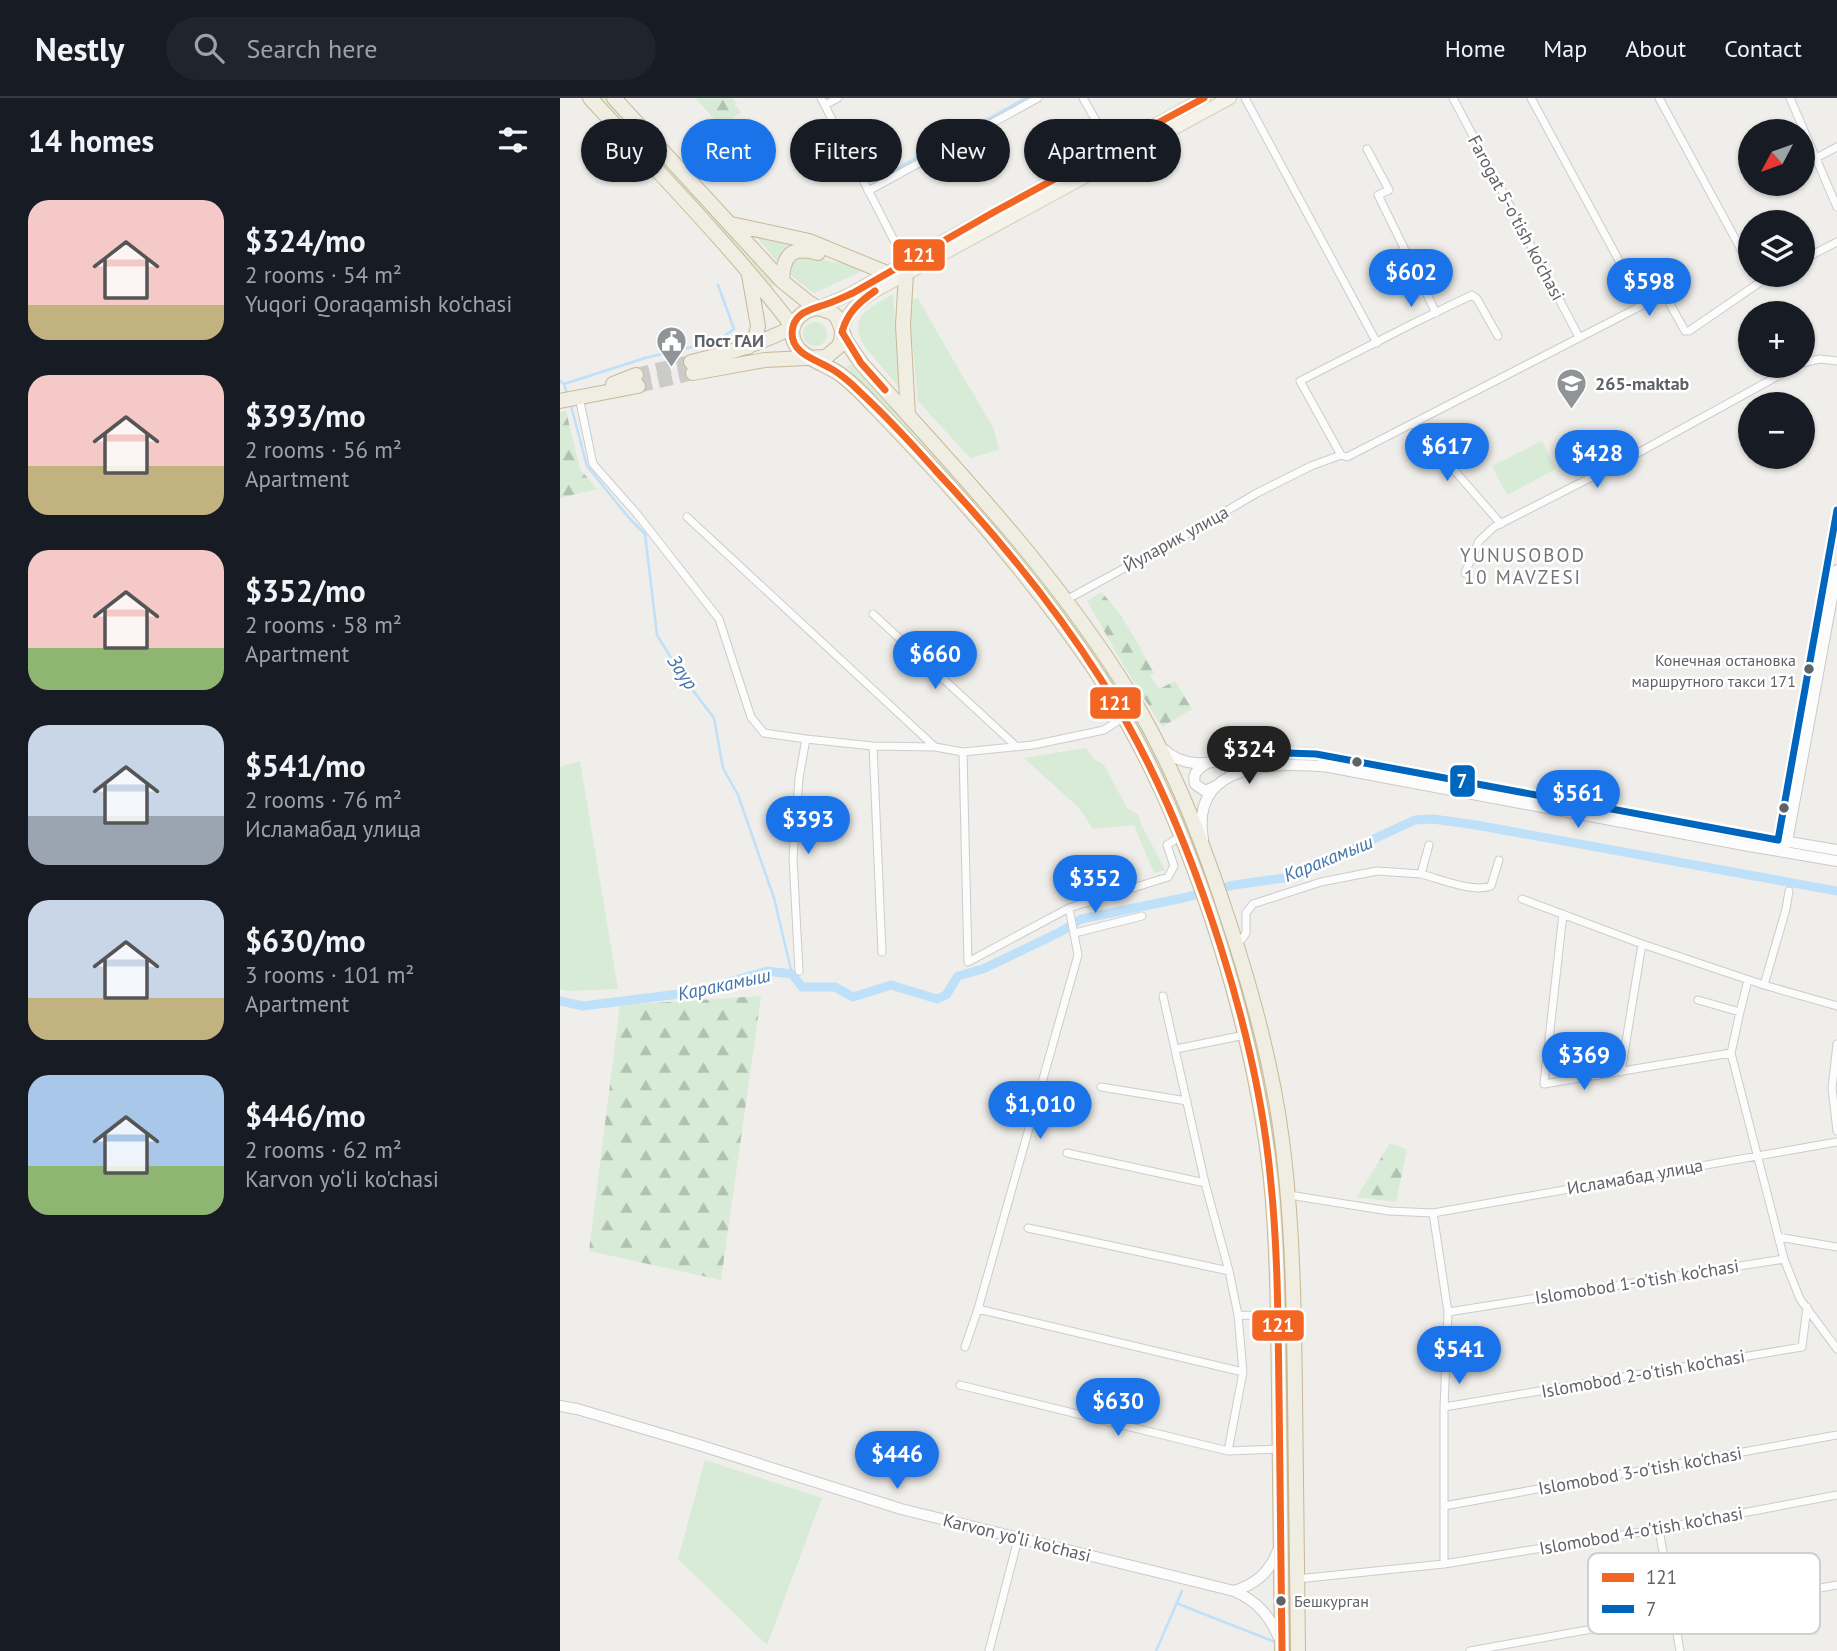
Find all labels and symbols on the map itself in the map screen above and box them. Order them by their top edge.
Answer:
north arrow [1738,119,1815,196]
street label: Farogat 5-o'tish ko'chasi [1463,131,1570,304]
line badge: 121 [892,238,946,272]
text: 121 [903,243,935,267]
pin: $602 [1370,250,1452,309]
pin: $598 [1608,258,1690,318]
public building icon: Пост ГАИ [654,324,688,368]
place label: Пост ГАИ [694,329,764,352]
school or university icon: 265-maktab [1555,367,1589,411]
place label: 265-maktab [1595,372,1690,395]
pin: $617 [1406,424,1488,483]
pin: $428 [1556,430,1638,490]
street label: Йуларик улица [1119,500,1233,577]
district label: YUNUSOBOD 10 MAVZESI [1460,543,1586,589]
pin: $660 [894,632,976,691]
water label: Заур [663,650,703,694]
place label: Конечная остановка маршрутного такси 171 [1632,650,1796,691]
marker: Конечная остановка маршрутного такси 171 [1802,662,1816,676]
line badge: 121 [1089,686,1142,720]
text: 121 [1099,691,1131,715]
pin: $324 [1208,726,1290,786]
unlabelled marker [1350,755,1364,769]
line badge: 7 [1449,764,1476,798]
text: 7 [1457,769,1467,793]
pin: $561 [1537,770,1619,830]
pin: $393 [767,796,849,856]
unlabelled marker [1777,801,1791,815]
water label: Каракамыш [1280,829,1376,887]
pin: $352 [1054,856,1136,915]
water label: Каракамыш [675,962,773,1006]
pin: $369 [1543,1032,1625,1092]
pin: $1,010 [983,1082,1097,1141]
street label: Исламабад улица [1565,1153,1705,1200]
street label: Islomobod 1-o'tish ko'chasi [1533,1254,1741,1309]
line badge: 121 [1251,1309,1305,1342]
text: 121 [1262,1313,1294,1337]
pin: $541 [1418,1326,1500,1386]
street label: Islomobod 2-o'tish ko'chasi [1539,1344,1747,1403]
pin: $630 [1077,1378,1159,1438]
pin: $446 [856,1432,938,1491]
street label: Islomobod 3-o'tish ko'chasi [1536,1441,1744,1500]
street label: Islomobod 4-o'tish ko'chasi [1537,1501,1745,1560]
street label: Karvon yo‘li ko'chasi [941,1508,1094,1567]
legend [1588,1553,1820,1634]
text: 121 [1646,1565,1677,1589]
place label: Бешкурган [1294,1591,1369,1611]
marker: Бешкурган [1274,1594,1288,1608]
text: 7 [1646,1597,1656,1621]

